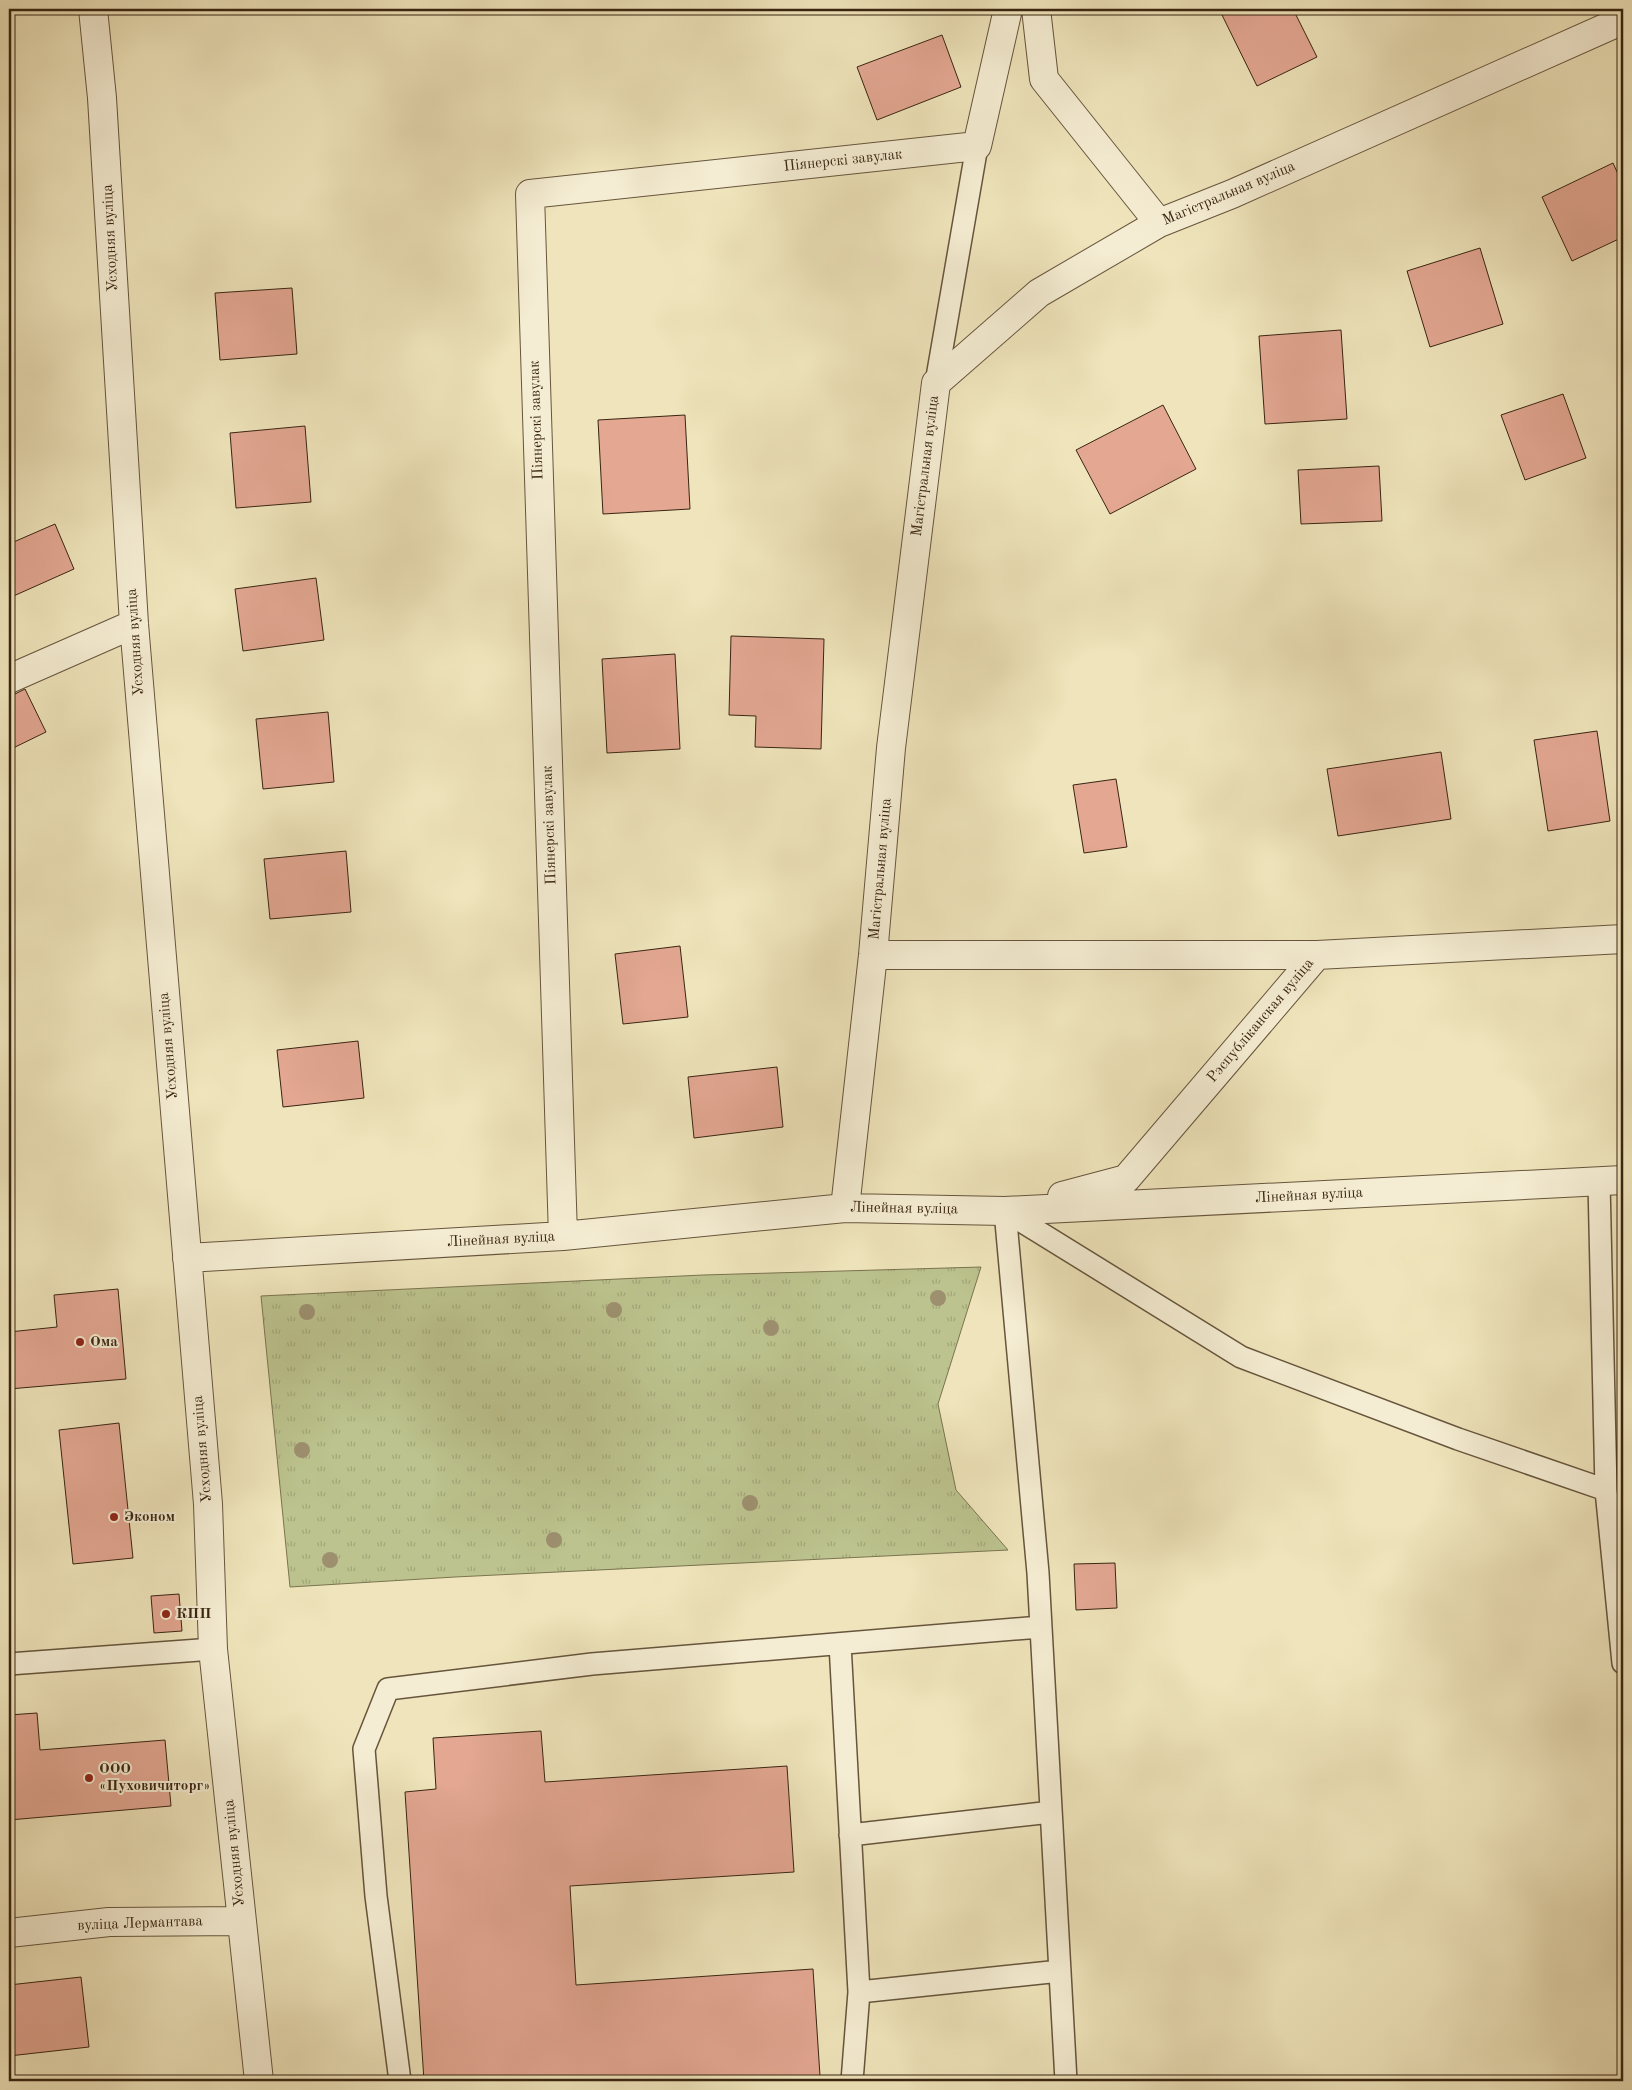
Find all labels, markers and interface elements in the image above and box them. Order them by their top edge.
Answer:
street label: Піянерскі завулак [783,147,904,175]
street label: Магістральная вуліца [1161,159,1298,229]
street label: Усходняя вуліца [101,183,121,292]
street label: Піянерскі завулак [527,360,547,480]
street label: Магістральная вуліца [910,394,942,538]
street label: Усходняя вуліца [125,587,147,696]
street label: Піянерскі завулак [540,765,560,885]
street label: Магістральная вуліца [867,797,895,941]
street label: Рэспубліканская вуліца [1205,956,1318,1086]
street label: Усходняя вуліца [157,991,181,1100]
street label: Лінейная вуліца [1255,1186,1364,1206]
street label: Лінейная вуліца [850,1201,959,1217]
street label: Лінейная вуліца [447,1230,556,1250]
place label: Ома [90,1335,118,1350]
marker: Ома [74,1336,86,1348]
street label: Усходняя вуліца [191,1394,215,1503]
place label: Эконом [124,1510,176,1525]
marker: Эконом [108,1511,120,1523]
place label: КПП [176,1607,211,1622]
marker: КПП [160,1608,172,1620]
place label: ООО «Пуховичиторг» [99,1762,210,1794]
marker: ООО «Пуховичиторг» [83,1772,95,1784]
street label: Усходняя вуліца [222,1798,248,1907]
street label: вуліца Лермантава [77,1914,204,1934]

